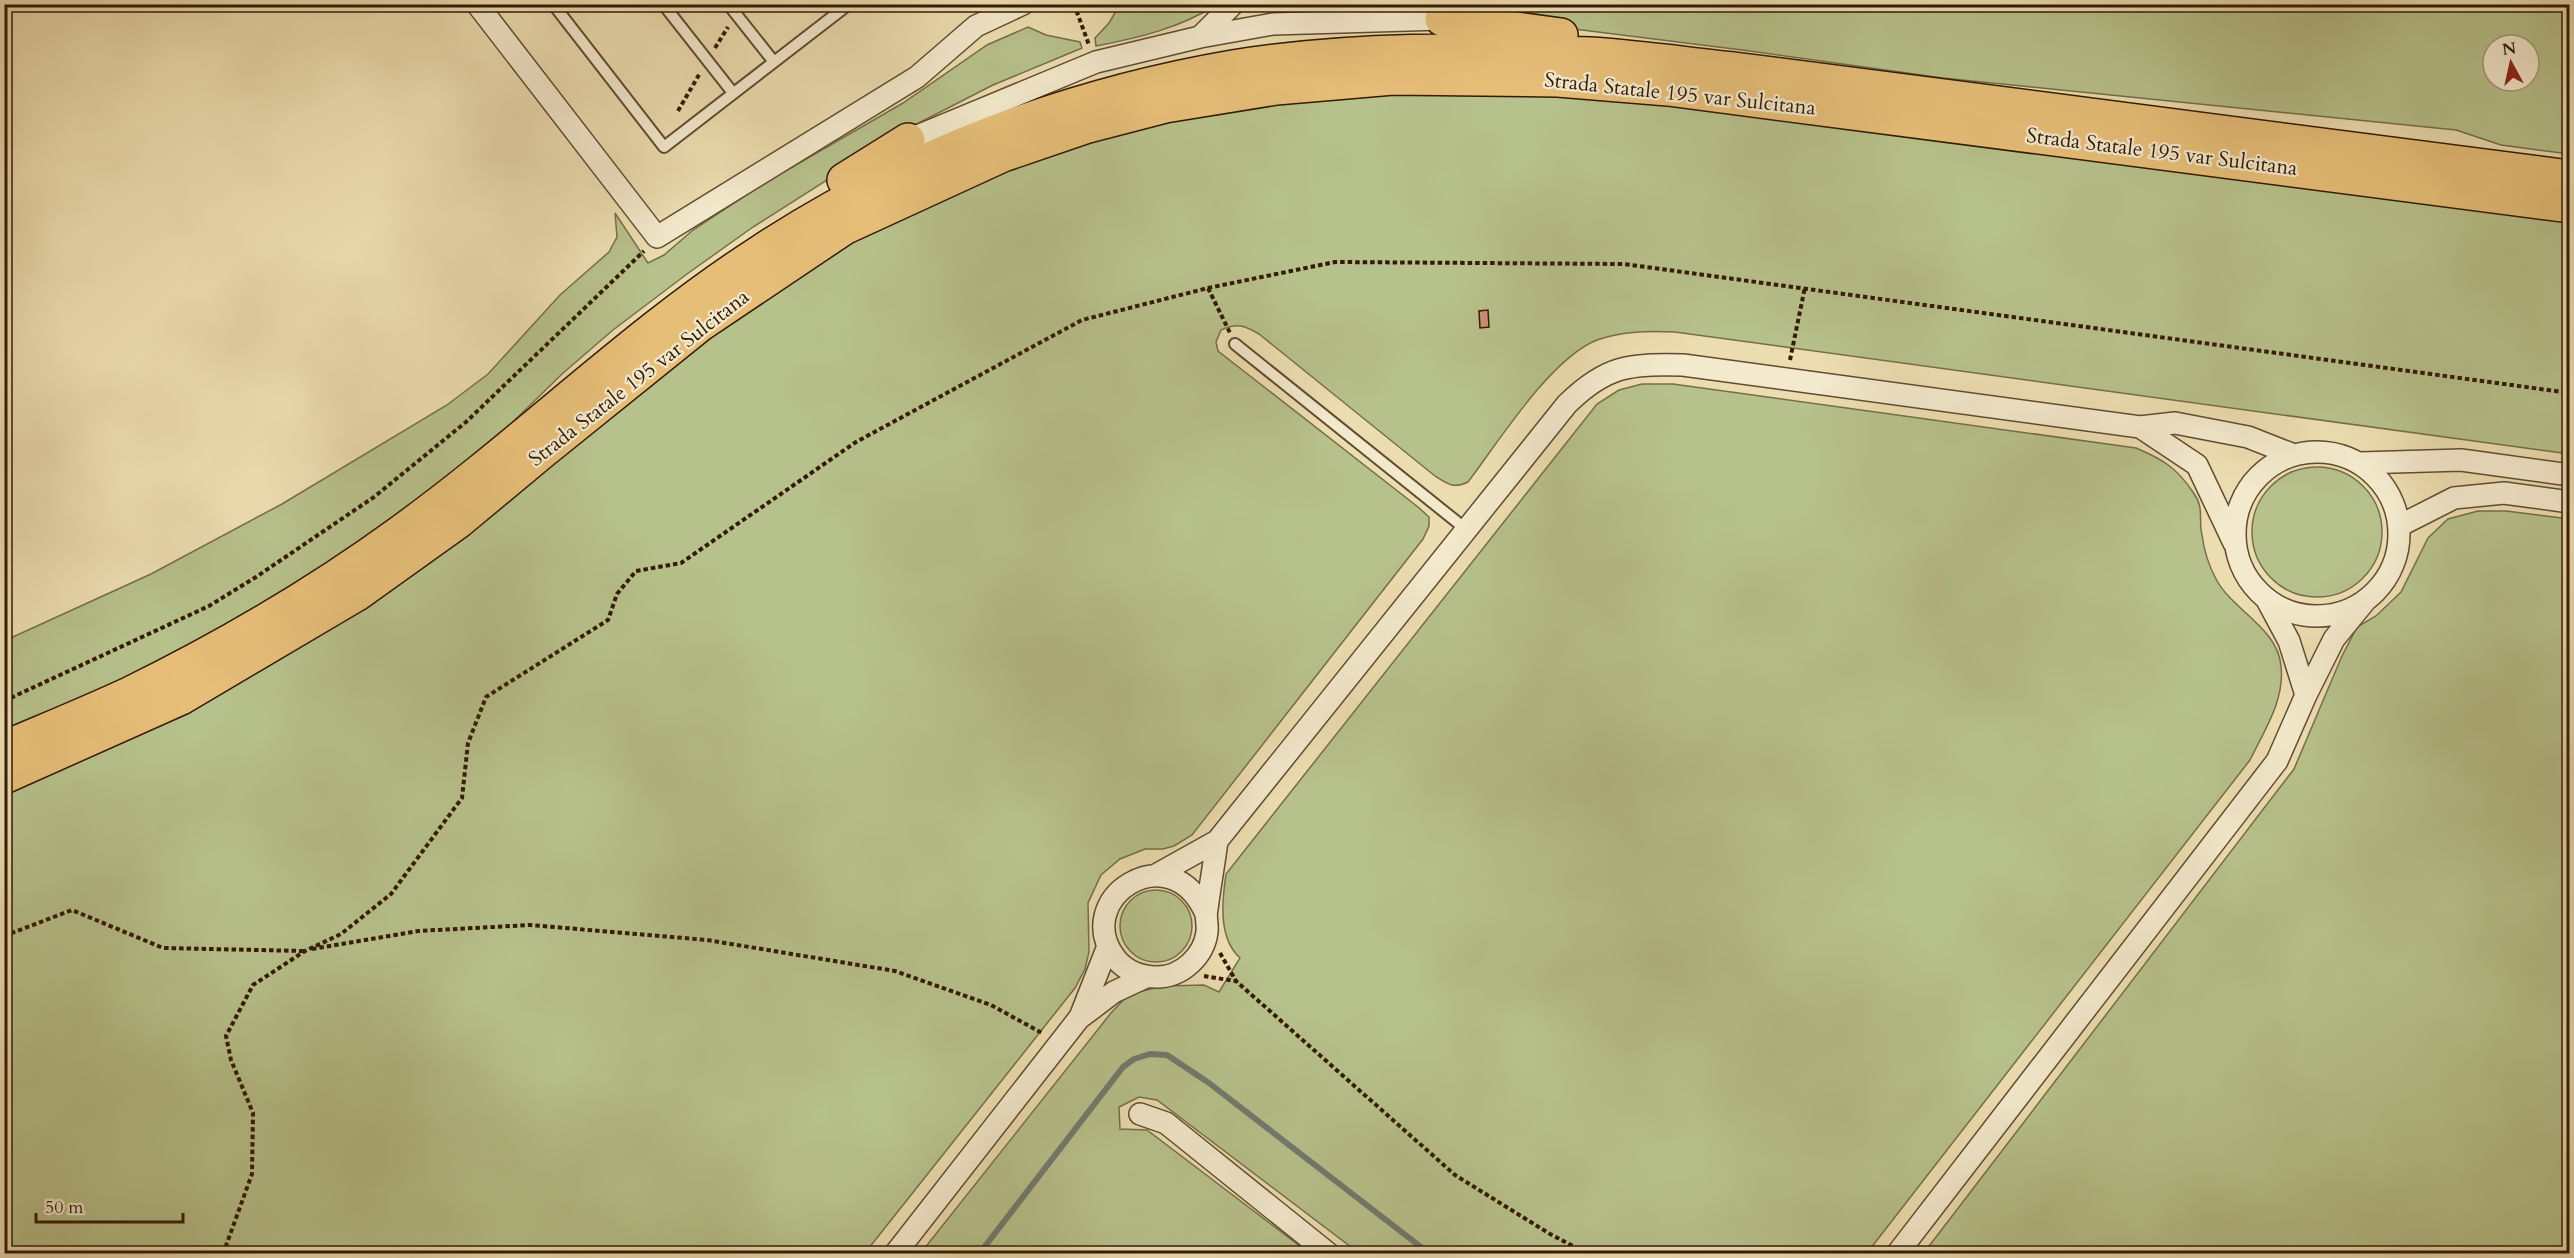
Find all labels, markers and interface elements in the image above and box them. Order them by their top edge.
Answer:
north arrow [2481,33,2541,93]
text: N [2501,37,2518,61]
street label: Strada Statale 195 var Sulcitana [1543,65,1817,123]
street label: Strada Statale 195 var Sulcitana [2025,121,2299,183]
street label: Strada Statale 195 var Sulcitana [523,283,755,473]
scale bar [36,1186,183,1224]
text: 50 m [45,1195,84,1220]

